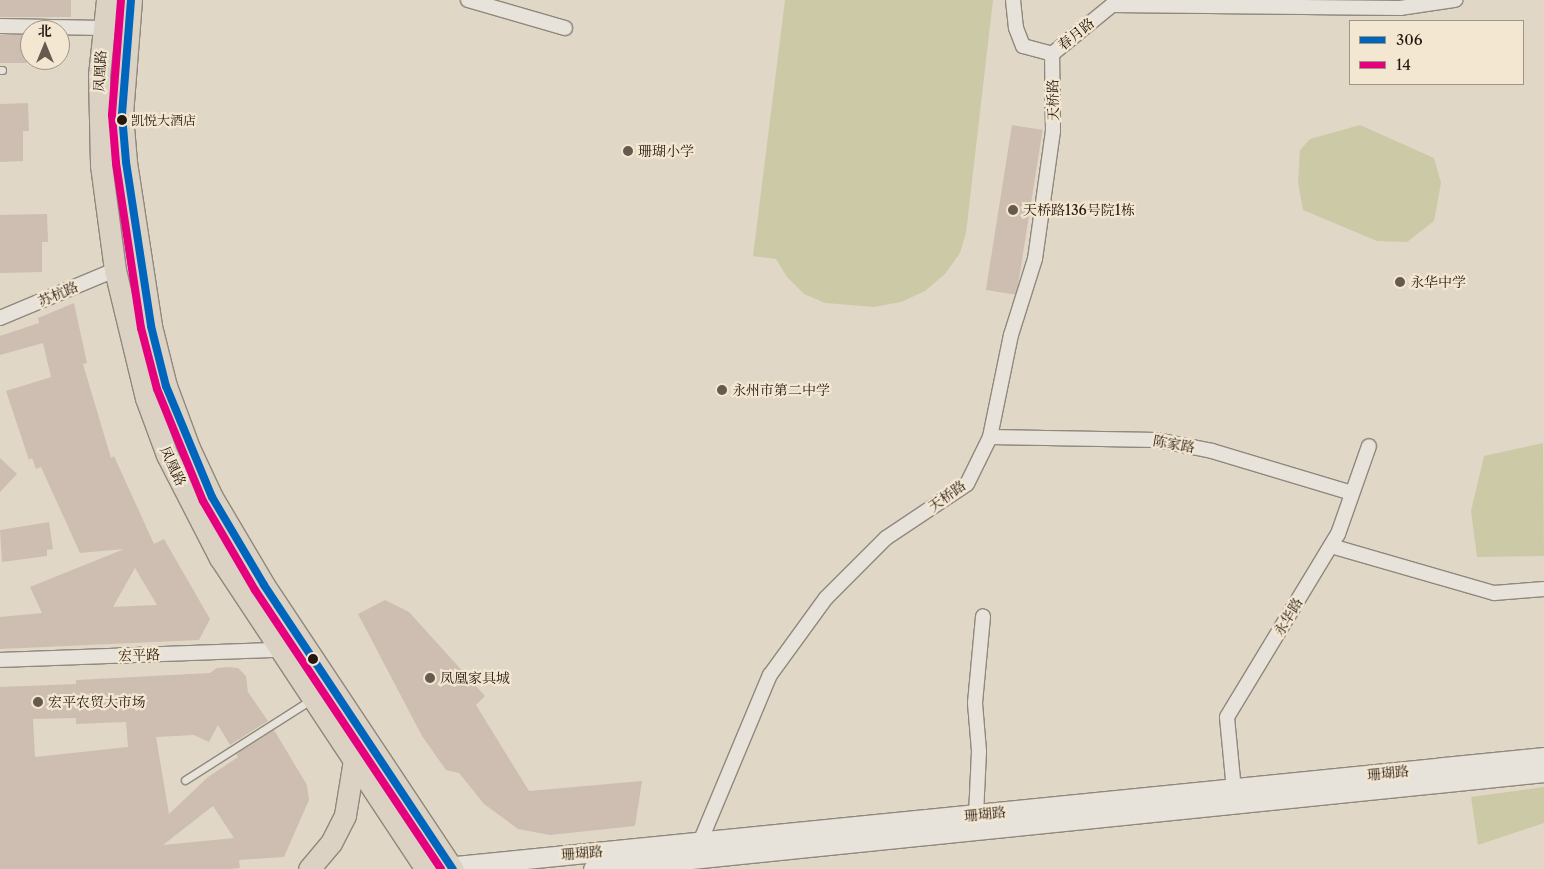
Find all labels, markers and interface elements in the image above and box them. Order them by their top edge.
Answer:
street label: 春月路 [1054,14,1098,54]
north arrow [20,20,70,70]
legend [1349,20,1524,85]
text: 北 [38,22,52,40]
text: 306 [1396,30,1423,49]
street label: 凤凰路 [91,50,109,92]
text: 14 [1396,55,1411,74]
street label: 天桥路 [1044,79,1062,121]
place label: 凯悦大酒店 [131,112,196,128]
marker: 凯悦大酒店 [117,115,127,125]
place label: 珊瑚小学 [638,143,694,159]
marker: 珊瑚小学 [622,145,634,157]
place label: 天桥路136号院1栋 [1023,202,1135,218]
marker: 天桥路136号院1栋 [1007,204,1019,216]
place label: 永华中学 [1410,274,1466,290]
marker: 永华中学 [1394,276,1406,288]
street label: 苏杭路 [35,278,81,310]
place label: 永州市第二中学 [732,382,830,398]
marker: 永州市第二中学 [716,384,728,396]
street label: 陈家路 [1152,432,1196,456]
street label: 凤凰路 [157,443,189,489]
street label: 天桥路 [925,477,969,515]
street label: 永华路 [1270,595,1306,639]
street label: 宏平路 [118,646,160,664]
unlabelled marker [308,654,318,664]
place label: 凤凰家具城 [440,670,510,686]
marker: 凤凰家具城 [424,672,436,684]
place label: 宏平农贸大市场 [48,694,146,710]
marker: 宏平农贸大市场 [32,696,44,708]
street label: 珊瑚路 [1366,762,1410,784]
street label: 珊瑚路 [963,803,1007,825]
street label: 珊瑚路 [560,843,604,863]

